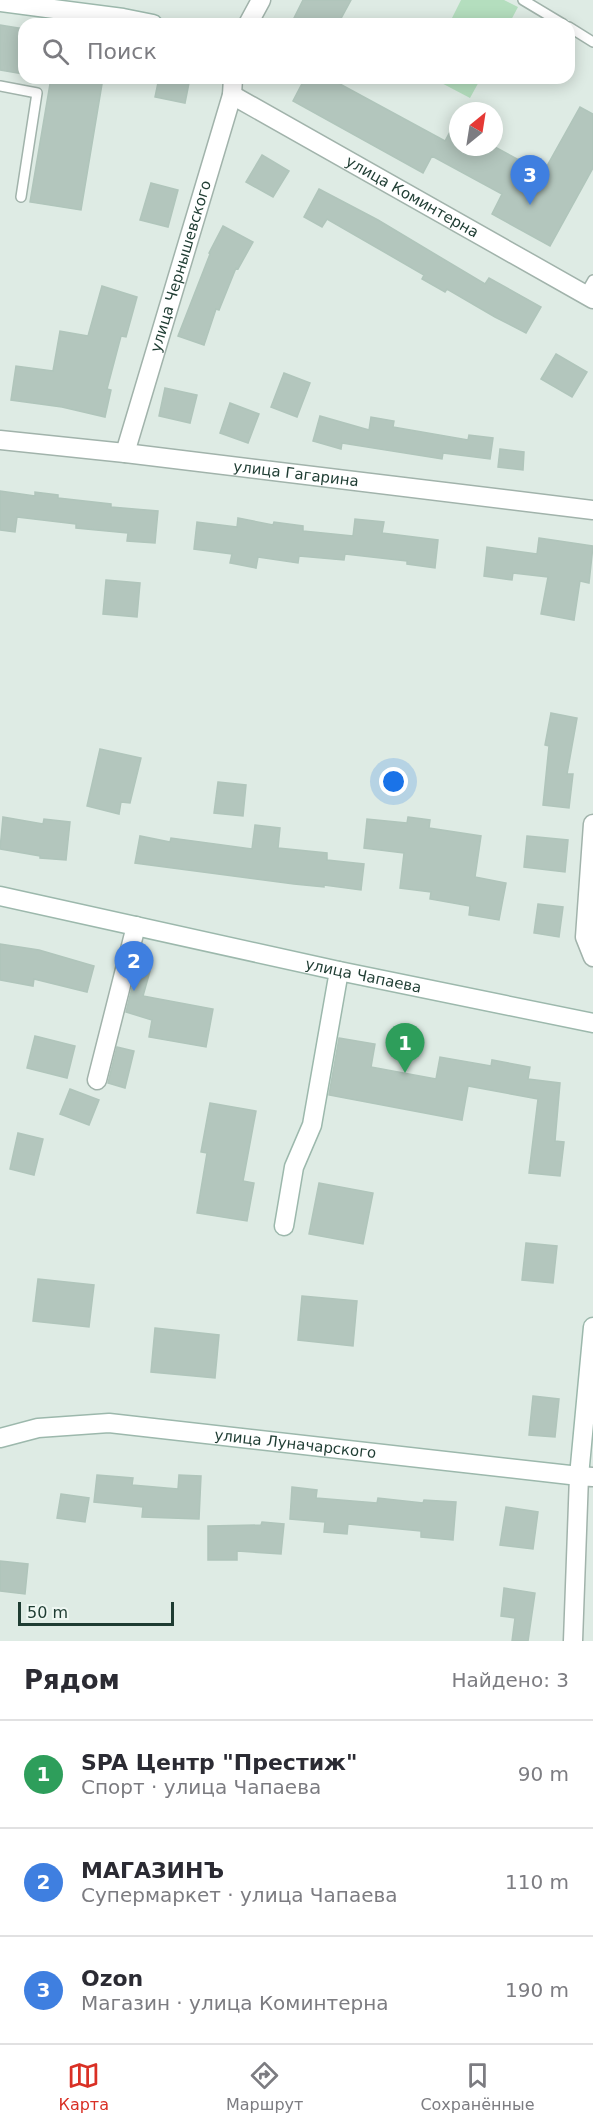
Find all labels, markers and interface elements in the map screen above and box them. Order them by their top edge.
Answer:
search box [18,18,575,84]
icon: search [39,35,72,68]
text: Поиск [87,39,157,64]
north arrow [449,102,503,156]
street label: улица Коминтерна [343,152,482,242]
pin: 3 [510,156,550,205]
street label: улица Чернышевского [147,178,215,354]
street label: улица Гагарина [232,457,360,490]
your location [379,767,408,796]
pin: 2 [114,942,154,991]
street label: улица Чапаева [304,955,423,997]
pin: 1 [386,1024,424,1073]
street label: улица Луначарского [213,1426,377,1462]
scale bar [18,1599,174,1626]
text: 50 m [27,1603,68,1622]
text: Рядом [24,1665,120,1695]
text: Найдено: 3 [451,1668,569,1692]
text: SPA Центр "Престиж" [81,1750,357,1775]
text: 1 [37,1762,50,1786]
text: 90 m [518,1762,569,1786]
text: Спорт · улица Чапаева [81,1775,321,1799]
text: МАГАЗИНЪ [81,1858,224,1883]
text: 2 [37,1870,50,1894]
text: 110 m [505,1870,569,1894]
text: Супермаркет · улица Чапаева [81,1883,398,1907]
text: Ozon [81,1966,143,1991]
text: 3 [37,1978,50,2002]
text: 190 m [505,1978,569,2002]
text: Магазин · улица Коминтерна [81,1991,388,2015]
tab: Карта [59,2059,109,2114]
tab: Маршрут [226,2059,303,2114]
tab: Сохранённые [420,2059,534,2114]

